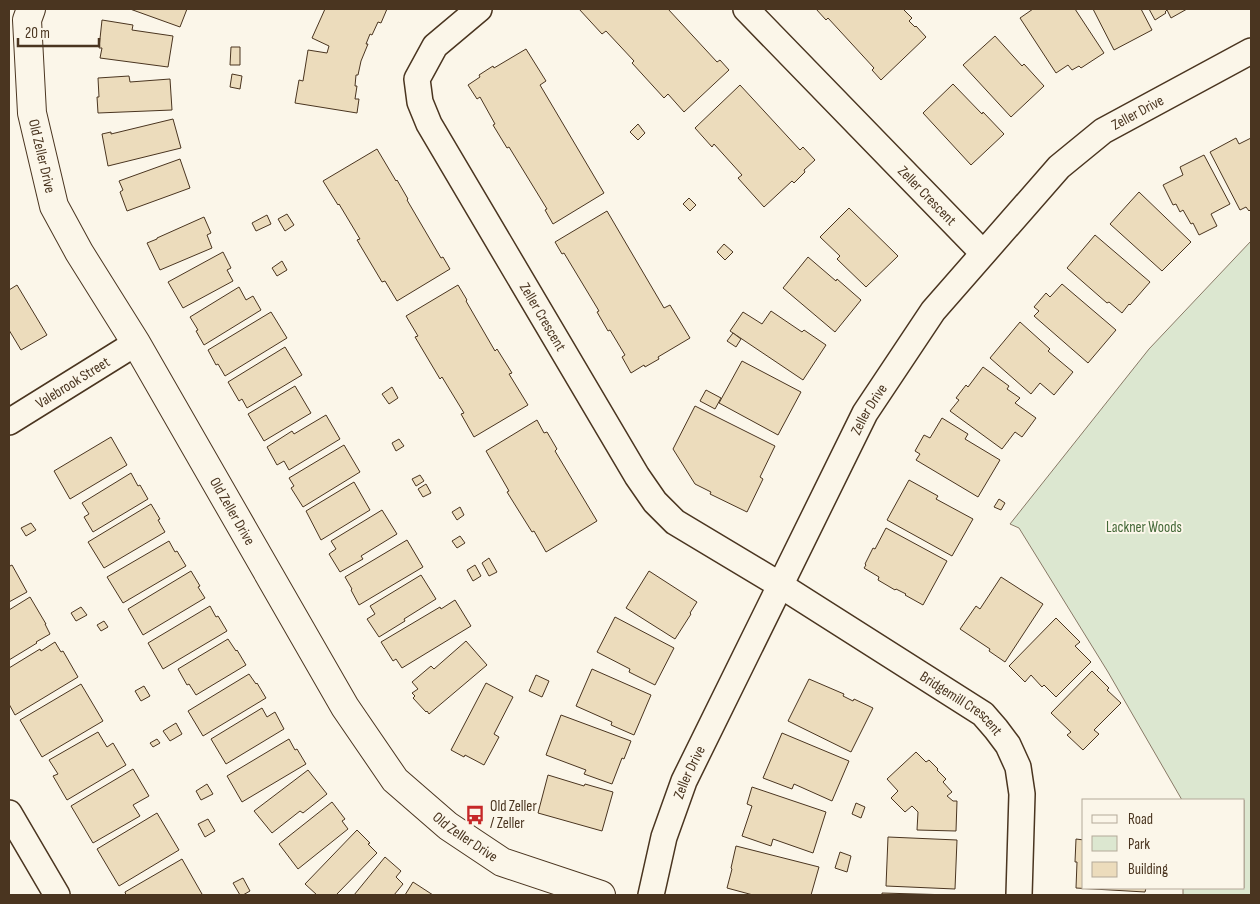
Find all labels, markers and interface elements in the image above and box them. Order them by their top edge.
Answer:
scale bar [18,15,99,47]
text: 20 m [25,24,50,43]
street label: Zeller Drive [1108,91,1167,135]
street label: Old Zeller Drive [24,117,60,195]
street label: Zeller Crescent [893,162,960,230]
street label: Zeller Crescent [515,279,570,355]
street label: Valebrook Street [32,352,114,413]
street label: Zeller Drive [847,380,892,438]
street label: Old Zeller Drive [205,474,259,549]
park label: Lackner Woods [1106,518,1182,537]
street label: Bridgemill Crescent [916,667,1007,740]
street label: Zeller Drive [669,743,710,801]
place label: Old Zeller / Zeller [490,797,537,833]
legend [1082,799,1245,889]
bus stop icon: Old Zeller / Zeller [464,804,486,826]
street label: Old Zeller Drive [428,808,501,867]
text: Road [1128,810,1153,829]
text: Park [1128,835,1150,854]
text: Building [1128,860,1168,879]

